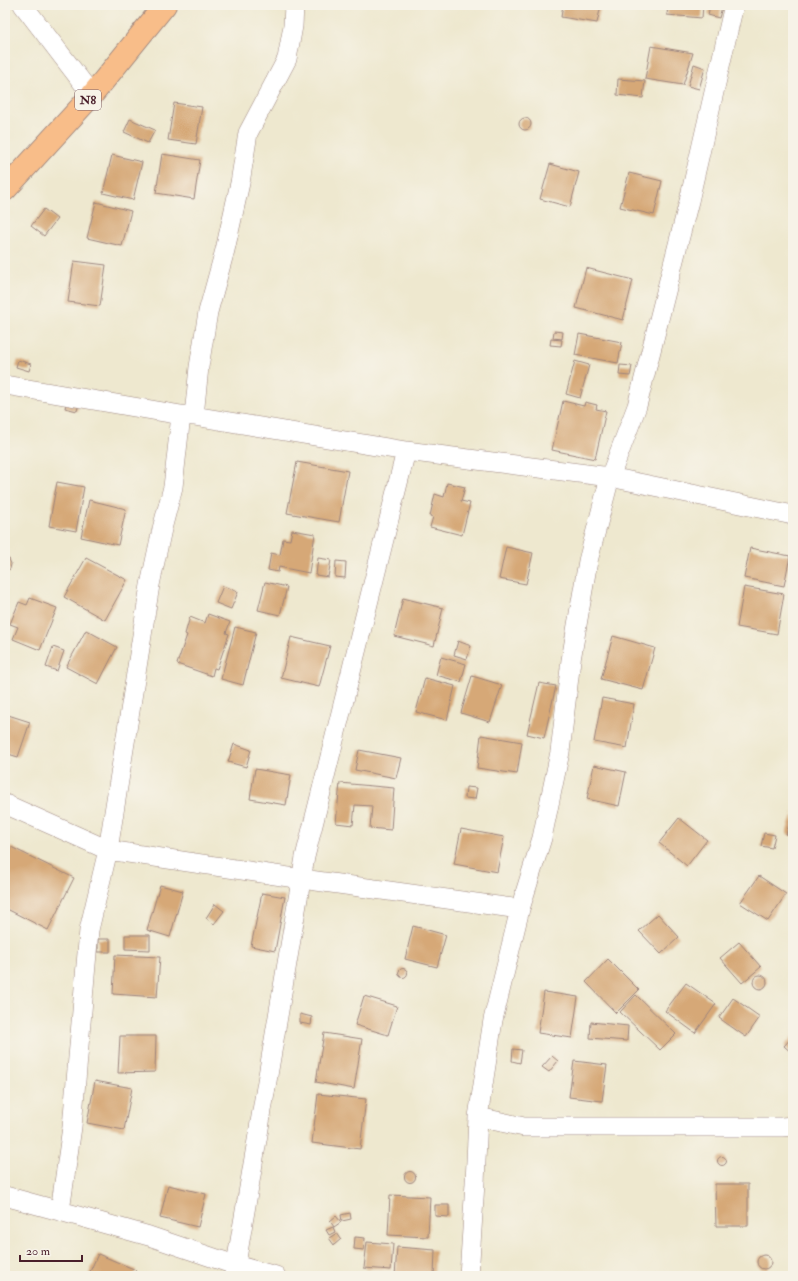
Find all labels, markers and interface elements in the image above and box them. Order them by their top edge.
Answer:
road number: N8 [75,90,101,110]
scale bar [20,1237,82,1263]
text: 20 m [26,1244,51,1259]

